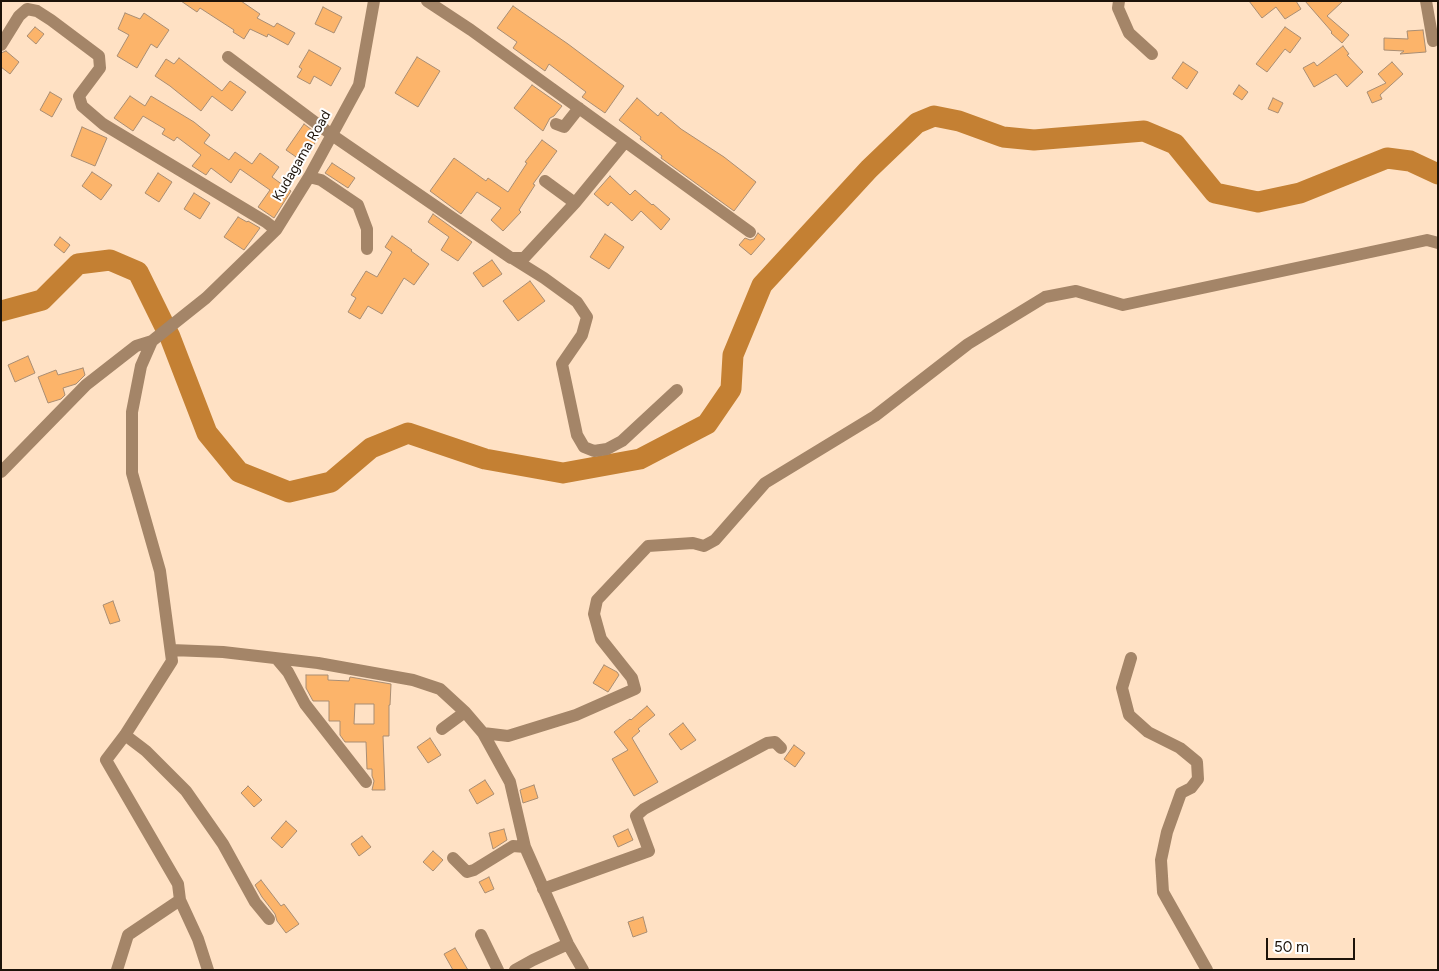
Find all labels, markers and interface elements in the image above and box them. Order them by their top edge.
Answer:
street label: Kudagama Road [269,108,335,204]
scale bar [1269,928,1358,960]
text: 50 m [1274,938,1309,956]

